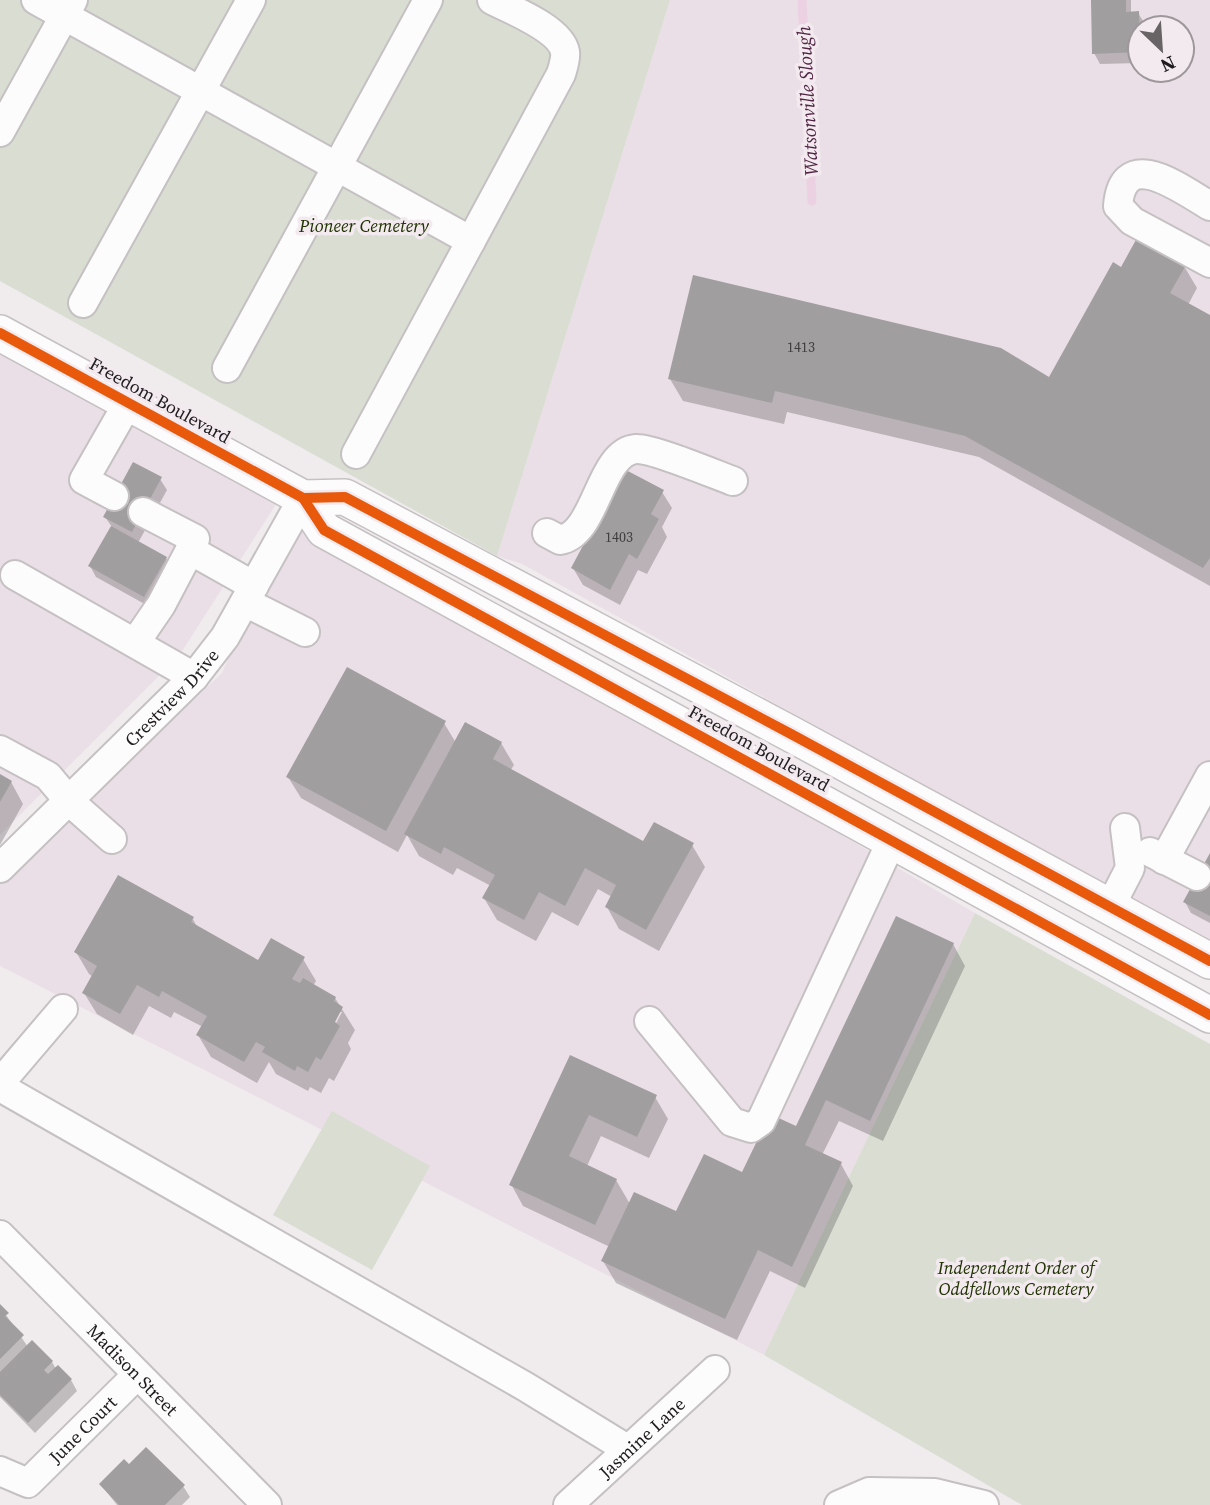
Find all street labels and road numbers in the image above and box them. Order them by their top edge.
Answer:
street label: Freedom Boulevard [85,351,235,449]
street label: Crestview Drive [119,643,224,752]
street label: Freedom Boulevard [684,699,834,797]
street label: Madison Street [82,1318,184,1421]
street label: June Court [42,1390,122,1469]
street label: Jasmine Lane [592,1391,690,1484]

